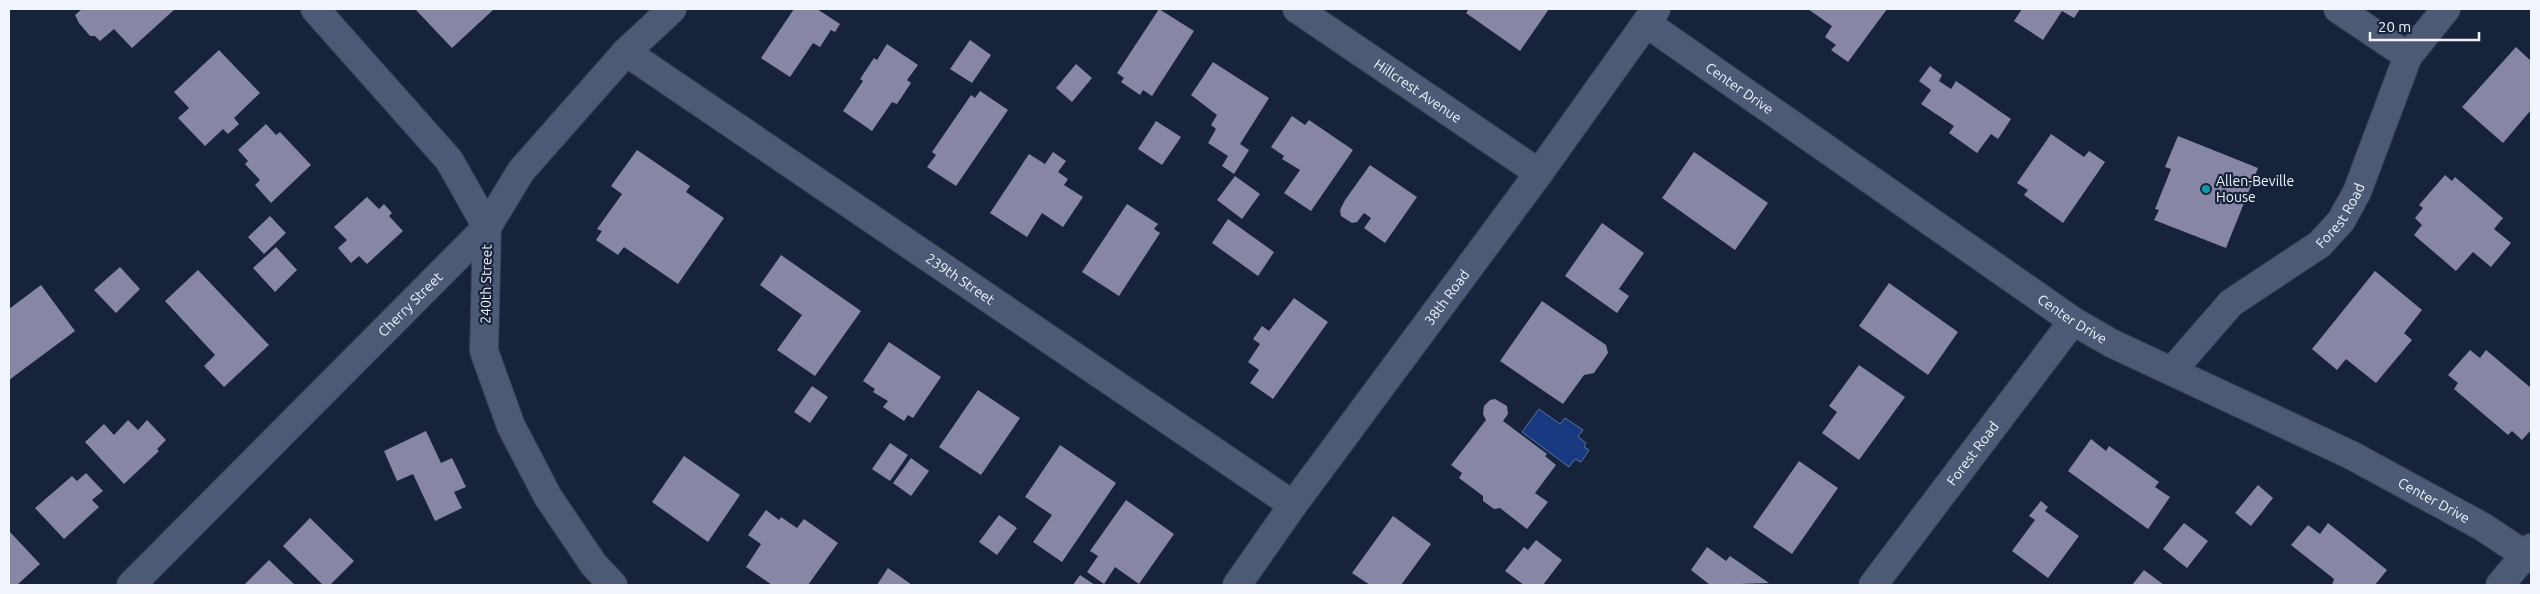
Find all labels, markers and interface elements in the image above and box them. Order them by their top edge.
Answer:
scale bar [2370,10,2479,42]
text: 20 m [2378,18,2411,35]
street label: Hillcrest Avenue [1371,56,1465,126]
street label: Center Drive [1702,59,1777,117]
place label: Allen-Beville House [2216,173,2294,205]
street label: Forest Road [2312,181,2368,251]
marker: Allen-Beville House [2200,183,2212,195]
street label: 240th Street [477,244,495,324]
street label: 239th Street [923,250,998,308]
street label: 38th Road [1421,267,1473,328]
street label: Cherry Street [375,268,446,340]
street label: Center Drive [2035,291,2110,347]
street label: Forest Road [1943,418,2002,488]
street label: Center Drive [2395,474,2473,526]

